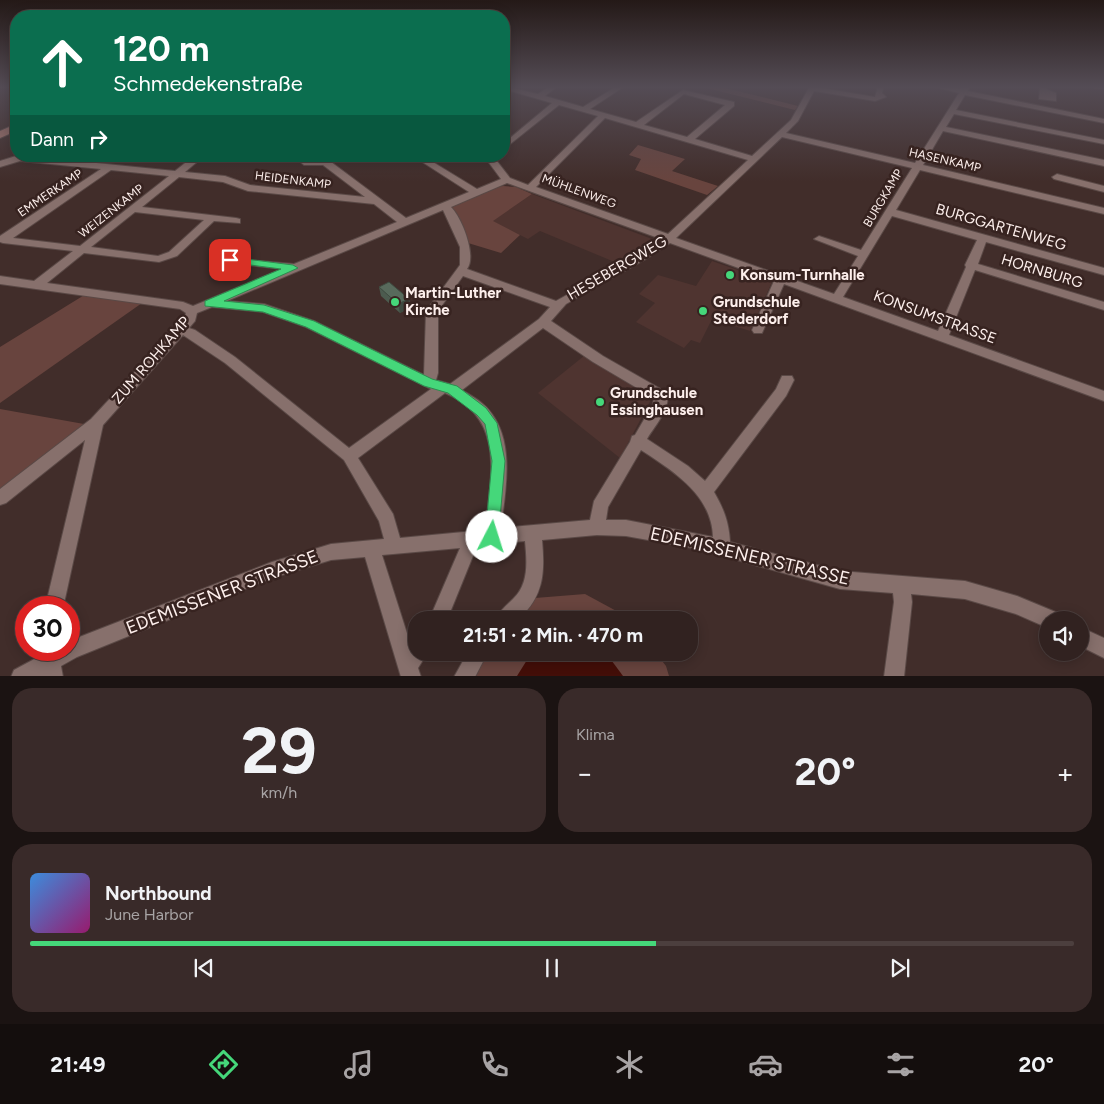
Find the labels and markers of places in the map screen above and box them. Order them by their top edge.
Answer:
pin [209,239,251,281]
place label: Konsum-Turnhalle [740,266,865,284]
marker: Konsum-Turnhalle [724,269,736,281]
place label: Martin-Luther Kirche [405,284,502,319]
place label: Grundschule Stederdorf [713,293,801,328]
marker: Martin-Luther Kirche [389,296,401,308]
marker: Grundschule Stederdorf [697,305,709,317]
place label: Grundschule Essinghausen [610,384,703,419]
marker: Grundschule Essinghausen [594,396,606,408]

